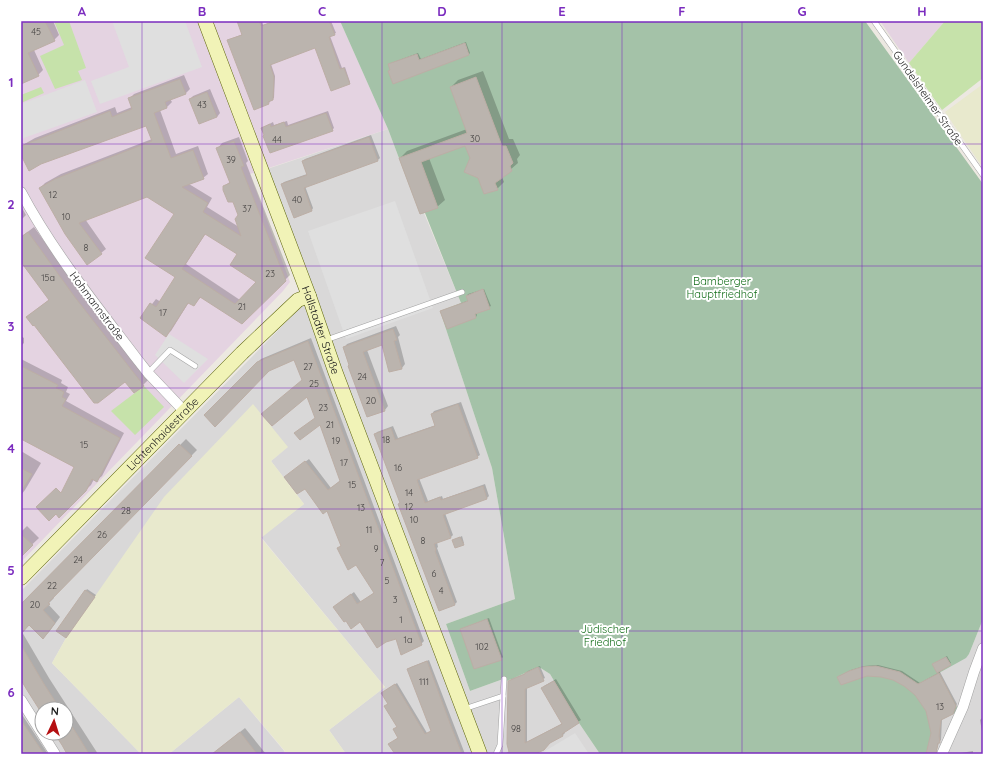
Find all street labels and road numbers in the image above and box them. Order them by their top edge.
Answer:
street label: Gundelsheimer Straße [890,48,966,148]
street label: Hohmannstraße [67,269,127,343]
street label: Hallstadter Straße [299,284,343,376]
street label: Lichtenhaidestraße [124,394,202,473]

